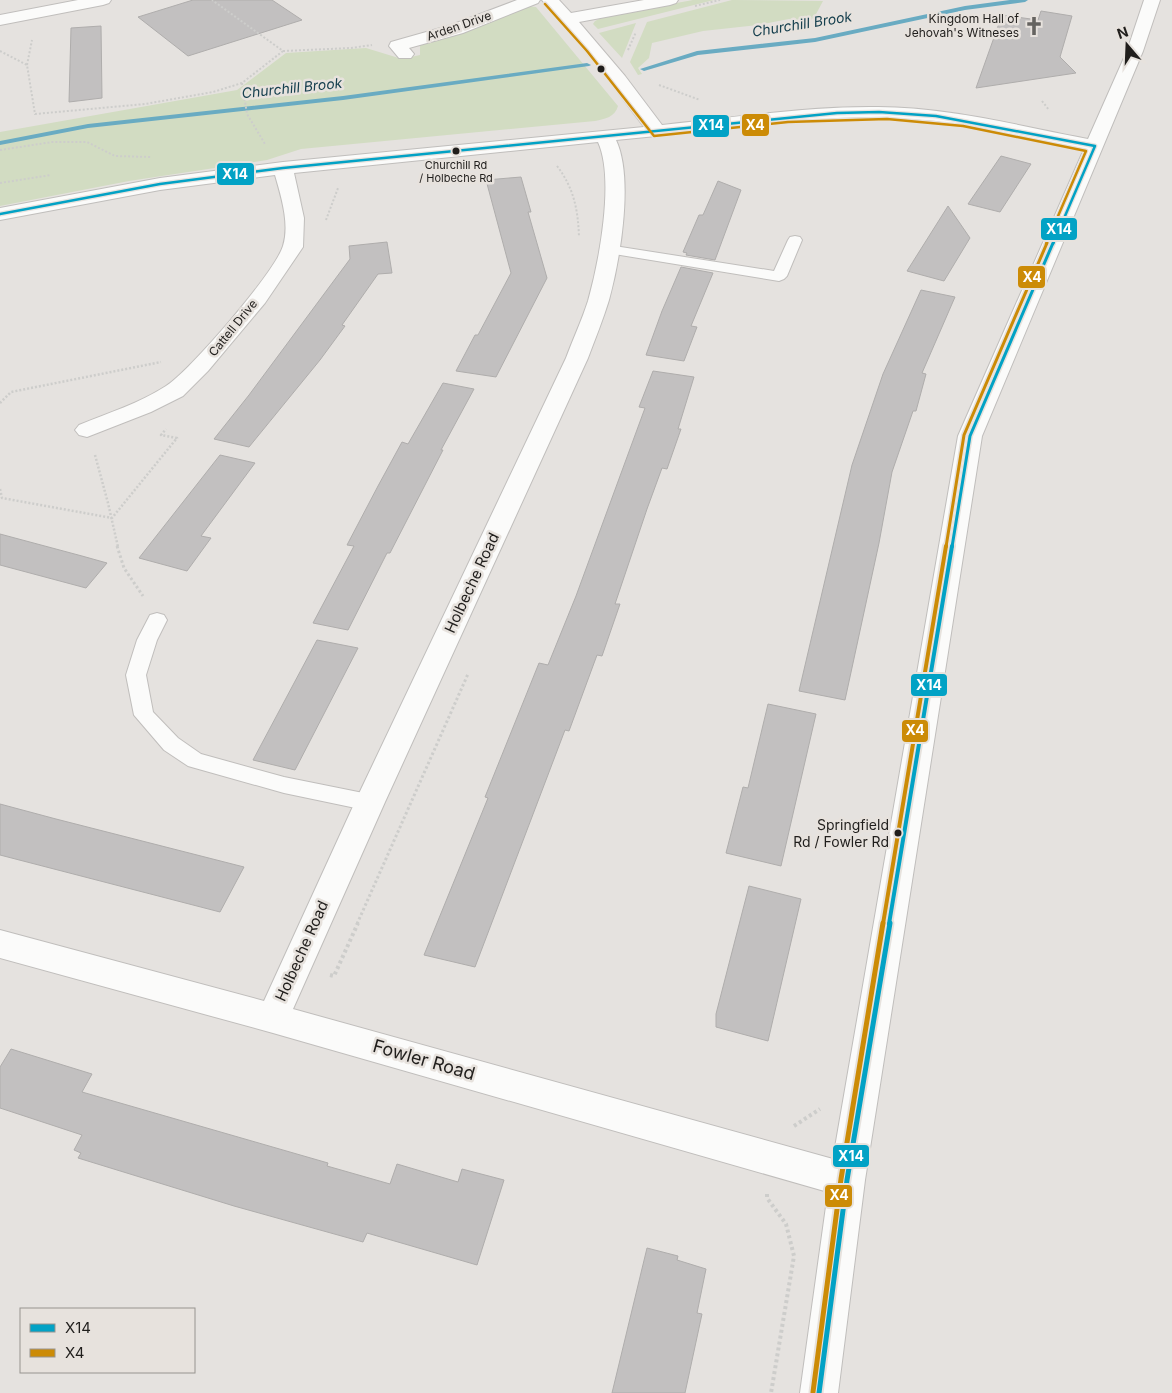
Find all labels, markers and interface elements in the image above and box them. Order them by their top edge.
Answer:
street label: Arden Drive [425,7,493,44]
water label: Churchill Brook [751,7,853,40]
place label: Kingdom Hall of Jehovah's Witneses [905,11,1020,40]
church icon: Kingdom Hall of Jehovah's Witneses [1023,15,1045,37]
north arrow [1102,20,1152,70]
text: N [1115,22,1130,42]
unlabelled marker [596,64,606,74]
water label: Churchill Brook [241,74,343,101]
line badge: X4 [741,113,770,137]
line badge: X14 [692,114,730,138]
text: X14 [698,116,724,133]
text: X4 [745,116,765,133]
marker: Churchill Rd / Holbeche Rd [451,146,461,156]
place label: Churchill Rd / Holbeche Rd [419,158,493,185]
line badge: X14 [216,162,255,186]
text: X14 [222,165,248,182]
line badge: X14 [1040,217,1078,241]
text: X14 [1046,220,1072,237]
line badge: X4 [1017,265,1046,289]
text: X4 [1022,268,1042,285]
street label: Cattell Drive [205,296,260,359]
street label: Holbeche Road [440,530,503,636]
line badge: X14 [910,673,948,697]
text: X14 [916,676,942,693]
line badge: X4 [901,719,929,743]
text: X4 [905,721,925,738]
place label: Springfield Rd / Fowler Rd [793,816,889,850]
marker: Springfield Rd / Fowler Rd [893,828,903,838]
street label: Holbeche Road [271,897,332,1004]
street label: Fowler Road [371,1035,478,1084]
line badge: X14 [832,1144,870,1168]
text: X14 [838,1147,864,1164]
line badge: X4 [824,1184,853,1208]
text: X4 [829,1186,849,1203]
legend [20,1308,195,1373]
text: X14 [65,1318,91,1337]
text: X4 [65,1343,84,1362]

